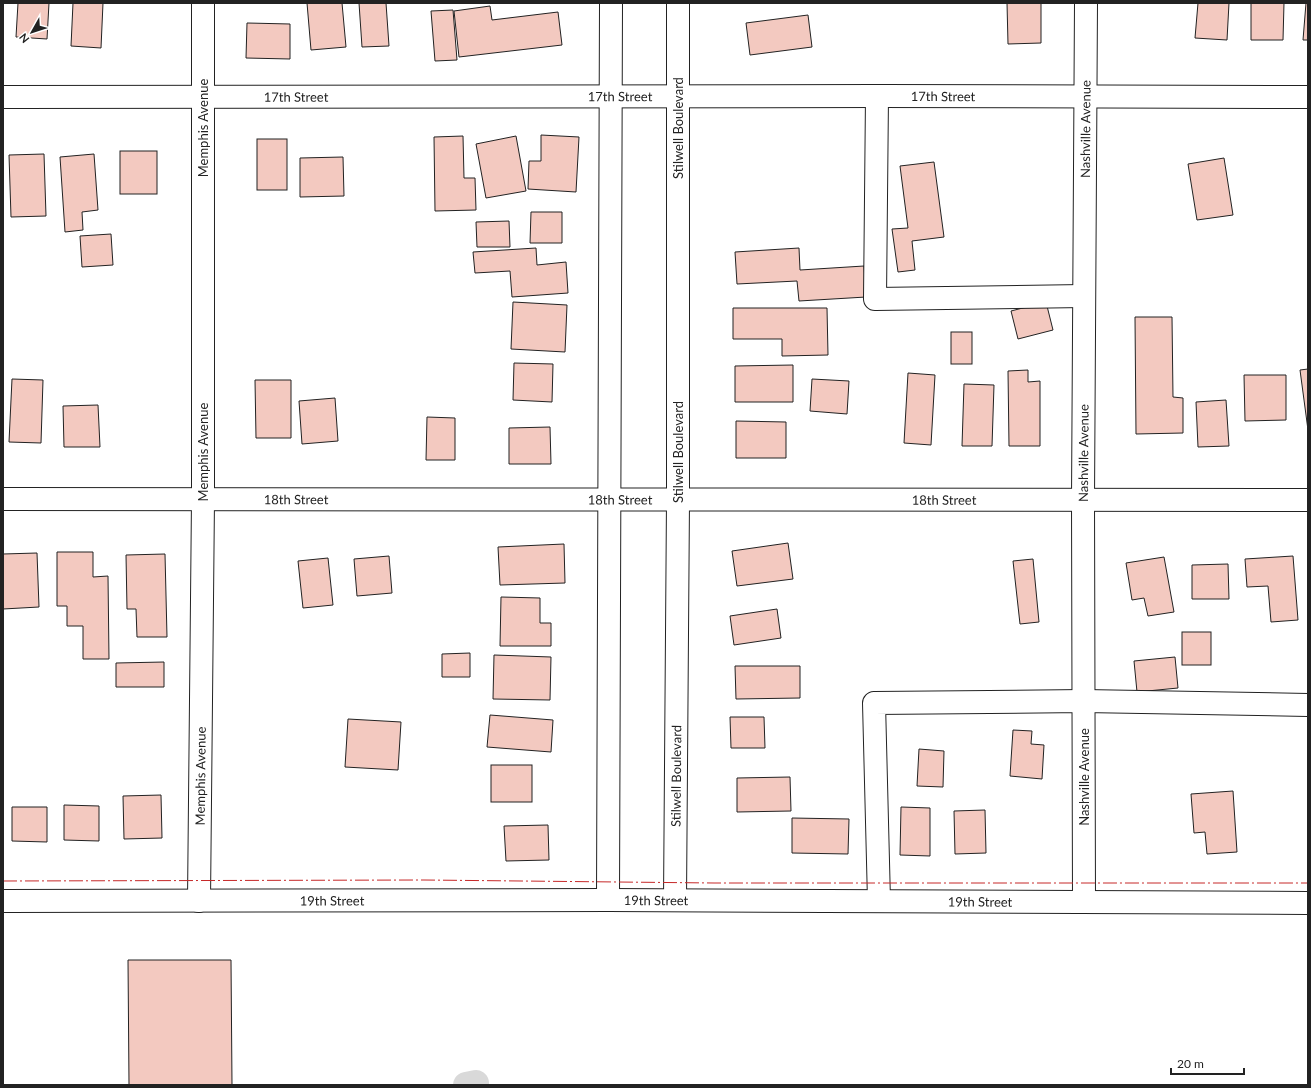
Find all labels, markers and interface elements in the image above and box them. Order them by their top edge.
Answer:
north arrow [12,12,52,52]
text: N [16,31,32,46]
street label: Stilwell Boulevard [670,77,686,179]
street label: Memphis Avenue [195,79,211,177]
street label: Nashville Avenue [1077,80,1094,178]
street label: 17th Street [588,88,653,104]
street label: 17th Street [911,88,976,104]
street label: 17th Street [264,89,329,105]
street label: Stilwell Boulevard [670,401,686,503]
street label: Memphis Avenue [195,403,211,501]
street label: Nashville Avenue [1075,404,1092,502]
street label: 18th Street [264,491,329,507]
street label: 18th Street [588,491,653,507]
street label: 18th Street [912,492,977,508]
street label: Stilwell Boulevard [668,725,684,827]
street label: Memphis Avenue [192,726,209,825]
street label: Nashville Avenue [1076,728,1092,826]
street label: 19th Street [300,892,365,909]
street label: 19th Street [624,892,689,908]
street label: 19th Street [948,893,1013,910]
scale bar [1171,1050,1244,1076]
text: 20 m [1177,1056,1204,1071]

